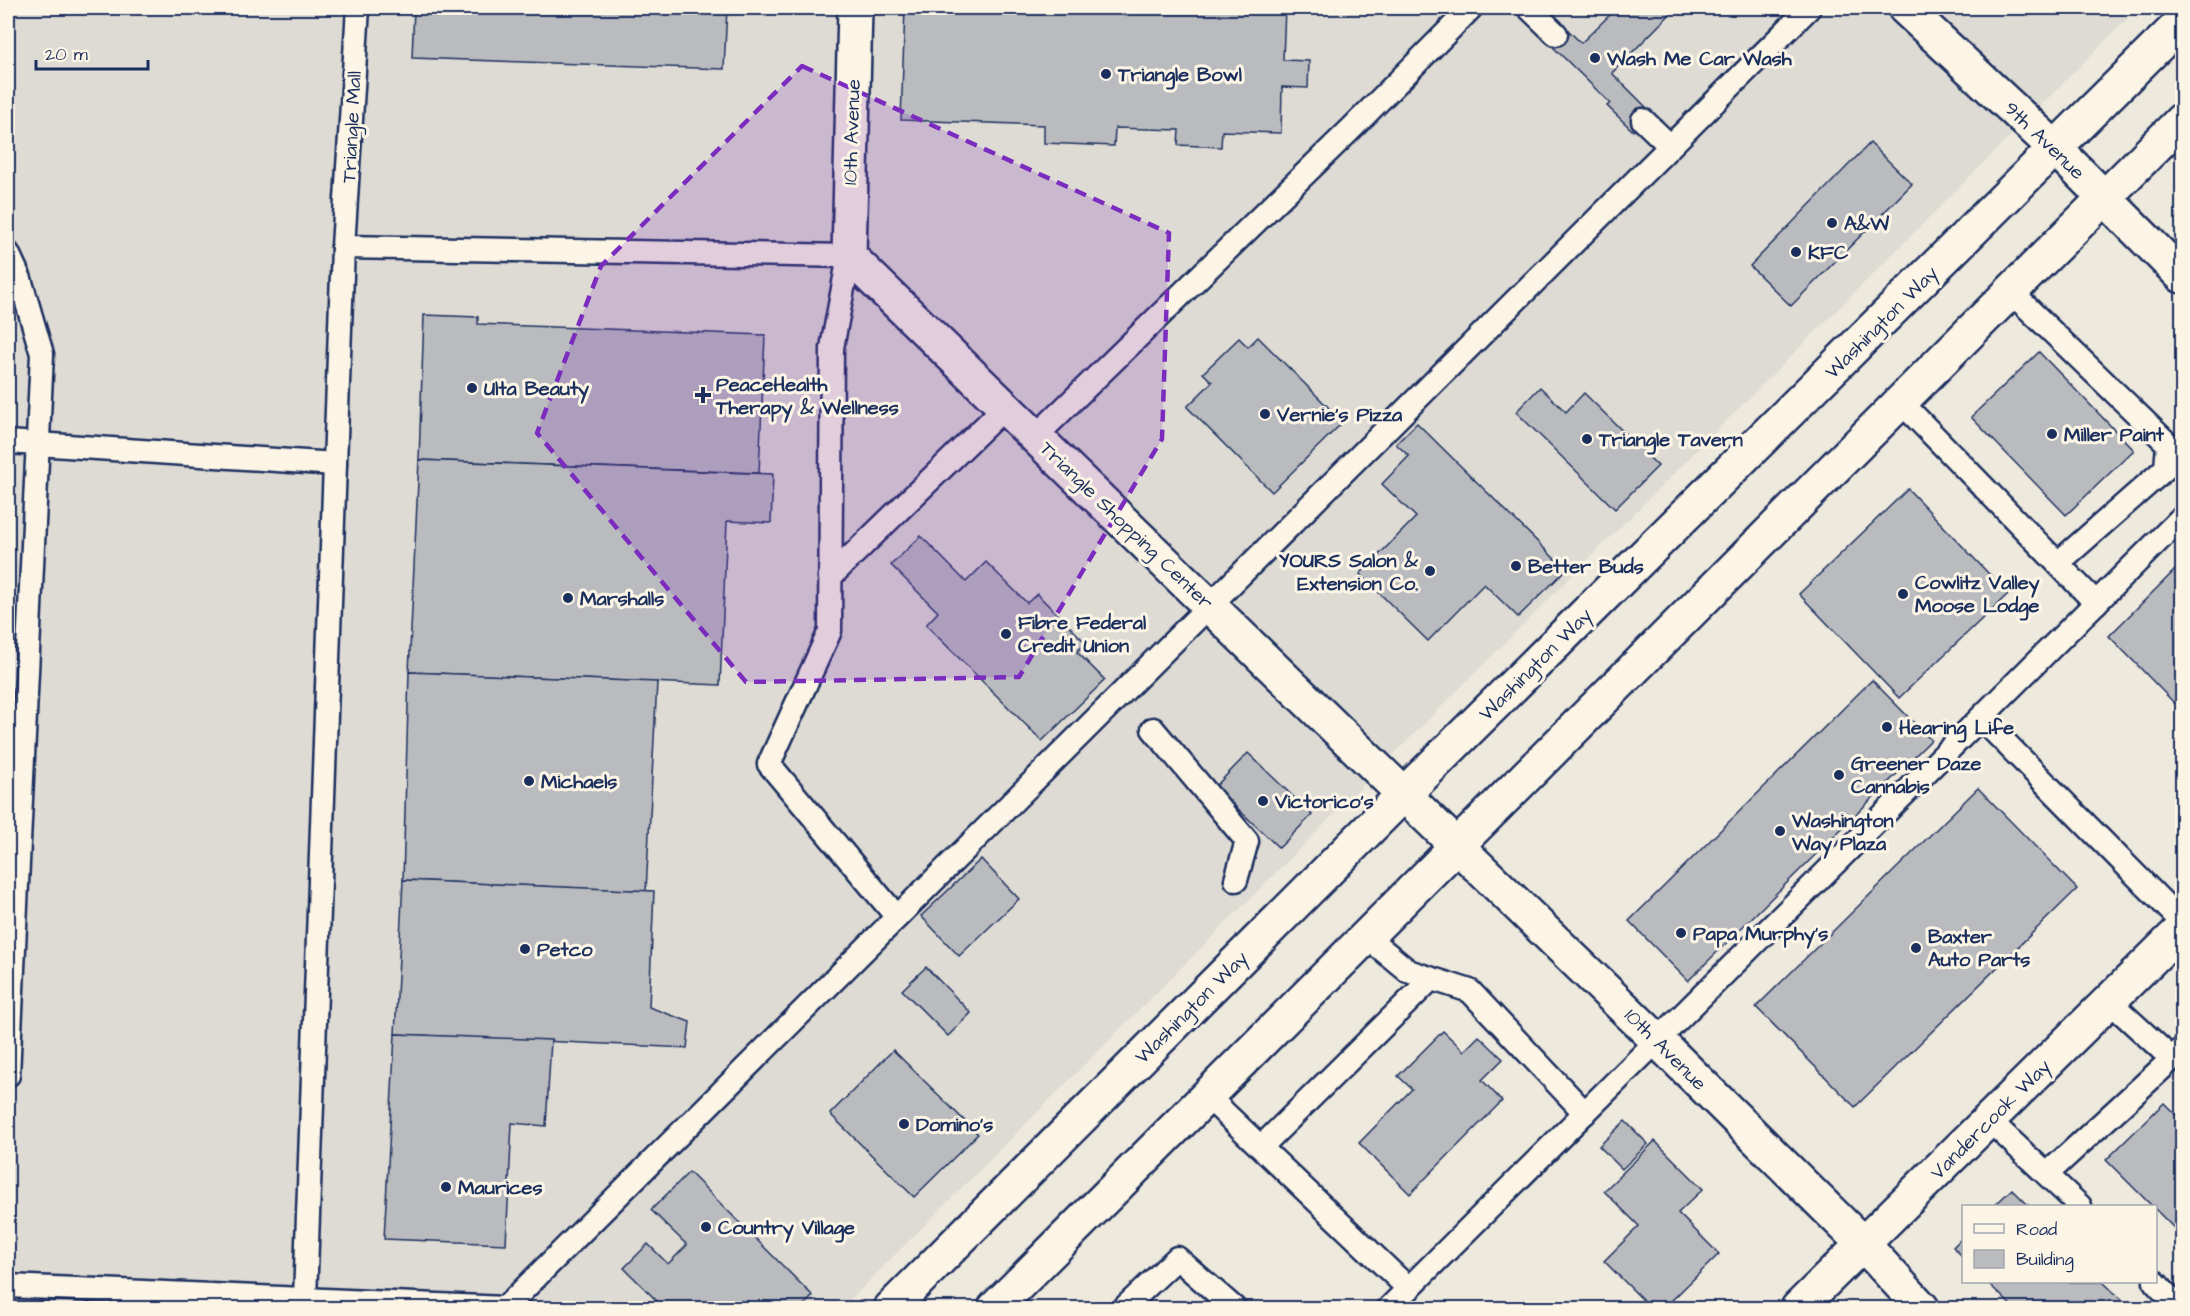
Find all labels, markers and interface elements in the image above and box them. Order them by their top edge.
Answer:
scale bar [36,33,148,71]
text: 20 m [45,42,88,67]
place label: Wash Me Car Wash [1606,45,1793,73]
marker: Wash Me Car Wash [1588,51,1602,65]
place label: Triangle Bowl [1117,61,1242,90]
marker: Triangle Bowl [1099,67,1113,81]
street label: Triangle Mall [335,70,370,184]
street label: 10th Avenue [836,78,868,186]
street label: 9th Avenue [1998,95,2091,186]
place label: A&W [1844,210,1889,238]
marker: A&W [1825,216,1839,230]
place label: KFC [1808,239,1849,267]
marker: KFC [1789,245,1803,259]
street label: Washington Way [1819,260,1945,386]
place label: PeaceHealth Therapy & Wellness [715,371,899,423]
place label: Ulta Beauty [484,375,589,404]
marker: Ulta Beauty [465,381,479,395]
marker: PeaceHealth Therapy & Wellness [694,386,712,404]
place label: Vernie's Pizza [1276,401,1403,429]
marker: Vernie's Pizza [1258,407,1272,421]
place label: Miller Paint [2064,421,2165,449]
place label: Triangle Tavern [1598,426,1743,455]
marker: Miller Paint [2045,427,2059,441]
marker: Triangle Tavern [1580,432,1594,446]
street label: Triangle Shopping Center [1033,435,1219,617]
place label: YOURS Salon & Extension Co. [1279,547,1419,598]
place label: Better Buds [1528,553,1644,581]
marker: Better Buds [1509,559,1523,573]
marker: YOURS Salon & Extension Co. [1423,564,1437,578]
place label: Cowlitz Valley Moose Lodge [1915,569,2040,621]
place label: Marshalls [580,585,664,613]
marker: Cowlitz Valley Moose Lodge [1896,587,1910,601]
marker: Marshalls [561,591,575,605]
street label: Washington Way [1473,602,1599,728]
place label: Fibre Federal Credit Union [1018,609,1146,660]
marker: Fibre Federal Credit Union [999,627,1013,641]
place label: Hearing Life [1899,714,2014,743]
marker: Hearing Life [1880,720,1894,734]
place label: Greener Daze Cannabis [1851,750,1981,801]
place label: Michaels [541,768,617,796]
marker: Greener Daze Cannabis [1832,768,1846,782]
marker: Michaels [522,774,536,788]
place label: Victorico's [1274,788,1374,816]
marker: Victorico's [1256,794,1270,808]
place label: Washington Way Plaza [1791,807,1894,859]
marker: Washington Way Plaza [1773,824,1787,838]
place label: Papa Murphy's [1693,920,1828,949]
place label: Baxter Auto Parts [1928,923,2030,974]
marker: Papa Murphy's [1674,926,1688,940]
place label: Petco [537,936,593,964]
marker: Baxter Auto Parts [1909,941,1923,955]
marker: Petco [518,942,532,956]
street label: Washington Way [1129,945,1255,1071]
street label: 10th Avenue [1618,1002,1713,1097]
street label: Vandercook Way [1924,1053,2058,1187]
place label: Domino's [916,1111,993,1139]
marker: Domino's [897,1117,911,1131]
place label: Maurices [458,1174,542,1202]
marker: Maurices [439,1180,453,1194]
legend [1962,1205,2157,1283]
place label: Country Village [718,1214,855,1243]
text: Road [2016,1217,2057,1242]
marker: Country Village [699,1220,713,1234]
text: Building [2016,1247,2074,1273]

